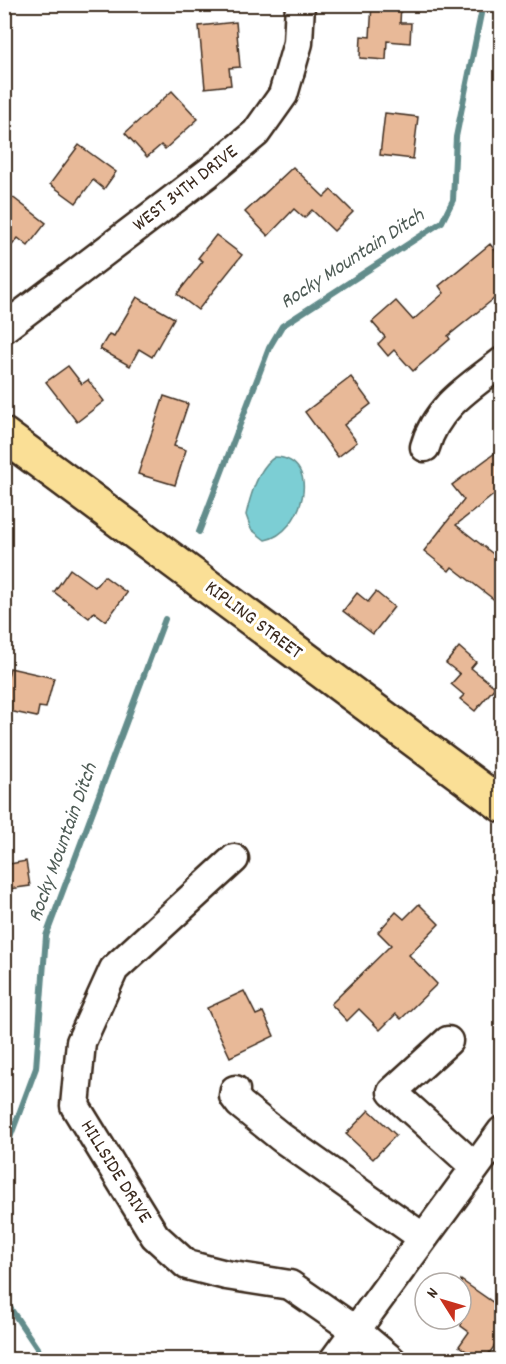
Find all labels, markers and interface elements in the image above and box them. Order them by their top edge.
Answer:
street label: WEST 34TH DRIVE [127,139,245,239]
water label: Rocky Mountain Ditch [275,201,432,318]
street label: KIPLING STREET [198,575,308,667]
water label: Rocky Mountain Ditch [21,758,107,926]
street label: HILLSIDE DRIVE [72,1115,158,1229]
north arrow [413,1271,473,1331]
text: N [421,1283,445,1304]

